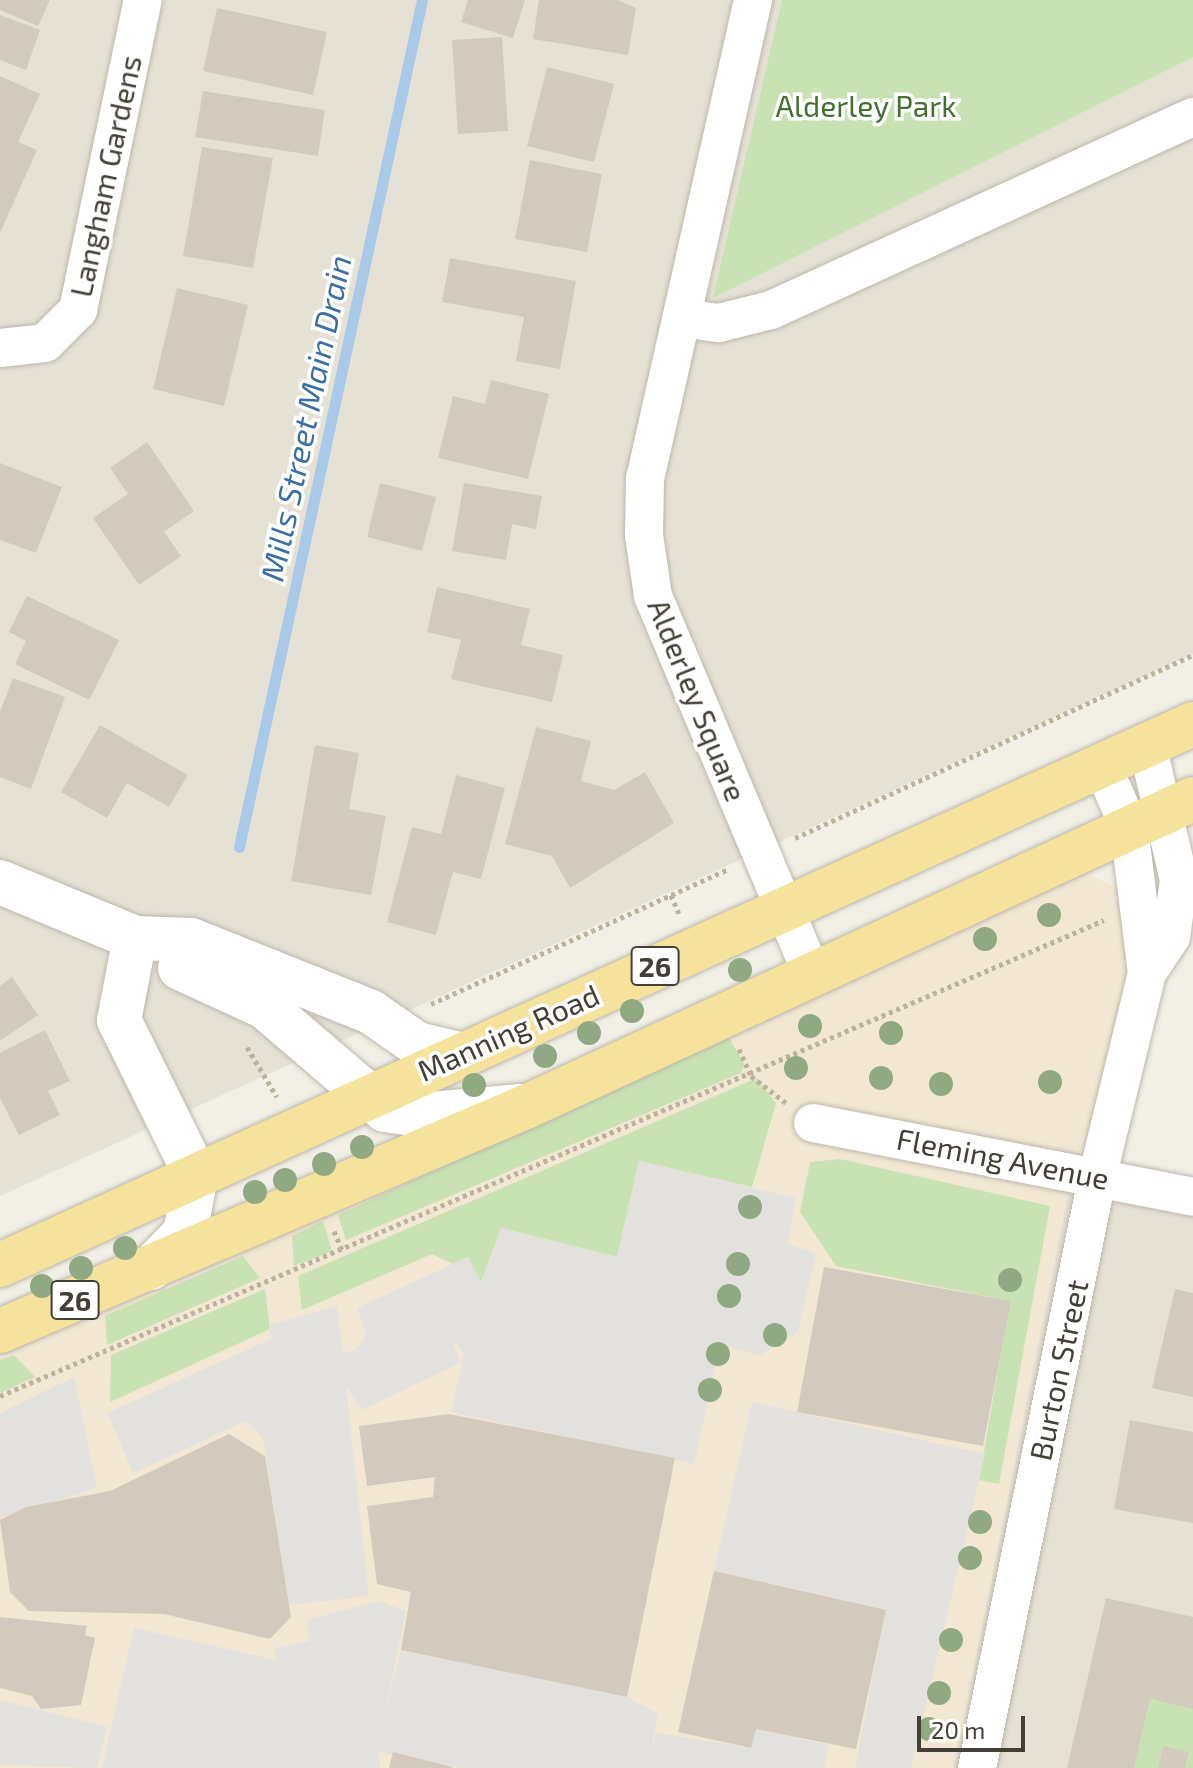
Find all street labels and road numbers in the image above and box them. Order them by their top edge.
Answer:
street label: Langham Gardens [62,52,148,300]
street label: Alderley Square [641,593,755,807]
road number: 26 [629,942,681,990]
street label: Manning Road [412,976,604,1088]
street label: Fleming Avenue [893,1120,1113,1196]
road number: 26 [49,1276,101,1324]
street label: Burton Street [1021,1276,1095,1464]

